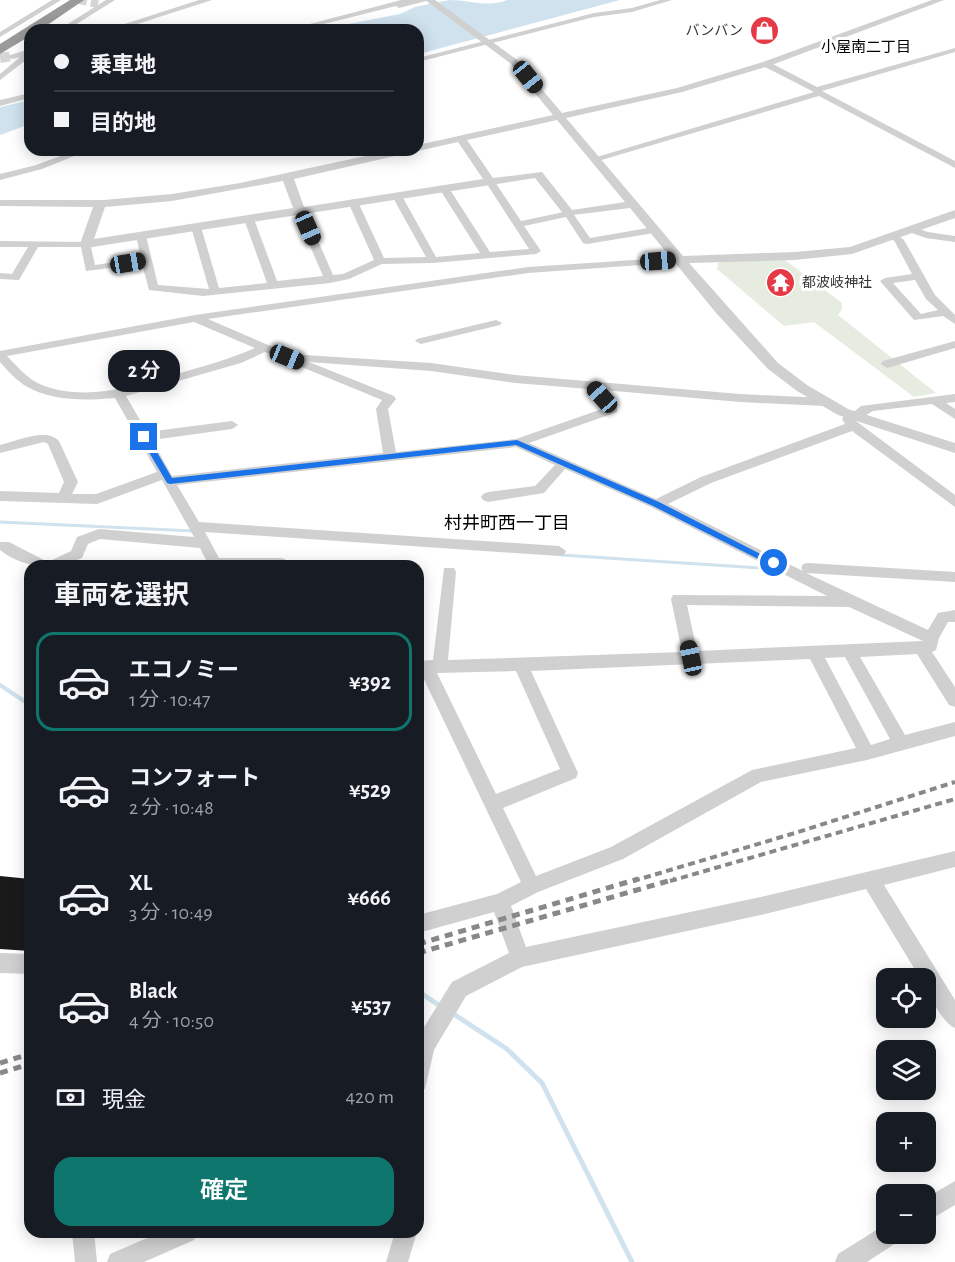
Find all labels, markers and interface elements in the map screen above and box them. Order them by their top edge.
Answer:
shop icon: バンバン [748,15,780,47]
place label: バンバン [686,23,743,38]
district label: 小屋南二丁目 [821,39,911,55]
text: 乗車地 [90,54,156,76]
car [510,57,546,97]
text: 目的地 [90,112,156,134]
car [292,208,324,248]
car [109,251,147,275]
car [639,251,677,271]
temple icon: 都波岐神社 [765,267,797,299]
place label: 都波岐神社 [802,275,872,290]
car [267,342,307,372]
callout: 2 分 [108,350,180,392]
text: 2 分 [128,361,160,381]
car [583,378,621,416]
route end [130,423,157,450]
district label: 村井町西一丁目 [444,513,570,533]
route start [760,549,787,576]
text: 車両を選択 [54,582,189,609]
car [678,639,704,677]
icon: car [57,655,111,709]
text: エコノミー [129,659,239,681]
text: ¥392 [349,671,391,693]
text: 1 分 · 10:47 [129,690,210,710]
icon: car [57,763,111,817]
text: コンフォート [129,767,260,789]
text: ¥529 [349,779,391,801]
text: 2 分 · 10:48 [129,798,214,818]
icon: car [57,871,111,925]
text: XL [129,872,152,894]
text: ¥666 [348,887,391,909]
text: 3 分 · 10:49 [129,903,213,923]
map controls [876,968,936,1244]
button: locate [876,968,936,1028]
icon: car [57,979,111,1033]
text: Black [129,980,177,1002]
text: ¥537 [351,995,391,1017]
text: 4 分 · 10:50 [129,1011,214,1031]
button: layers [876,1040,936,1100]
icon: cash [54,1081,87,1114]
text: 420 m [345,1087,394,1107]
text: 現金 [102,1089,146,1111]
button: + [876,1112,936,1172]
button: 確定 [54,1157,394,1226]
button: − [876,1184,936,1244]

